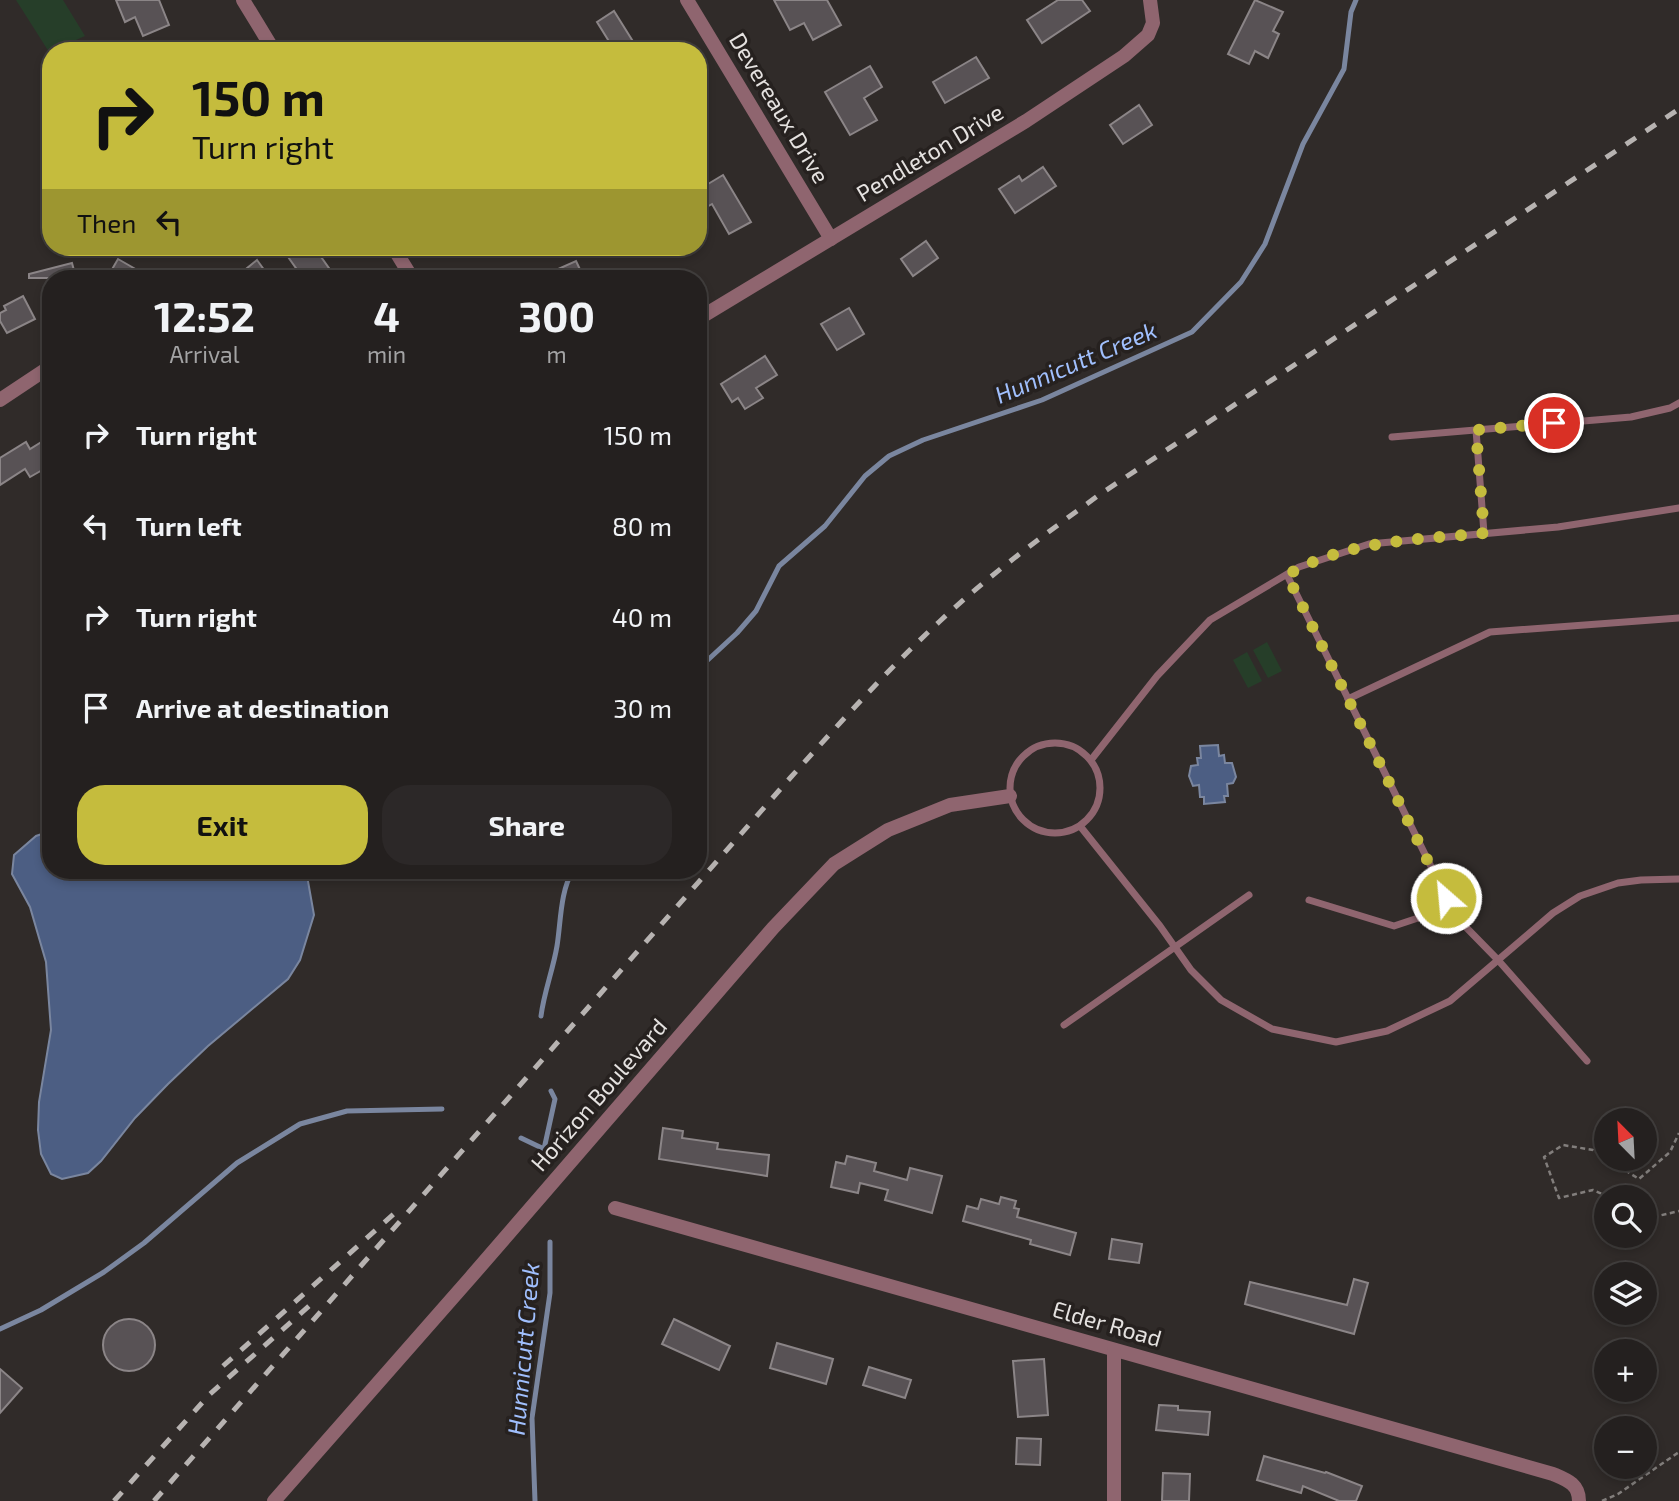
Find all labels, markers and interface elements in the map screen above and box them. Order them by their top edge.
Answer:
street label: Devereaux Drive [724,27,836,188]
text: 150 m [192,67,325,126]
icon: right [77,70,168,161]
street label: Pendleton Drive [851,97,1008,207]
text: Turn right [192,127,334,165]
icon: left [150,203,188,241]
text: Then [77,207,136,238]
text: 12:52 [154,290,255,340]
text: 4 [373,290,400,340]
text: 300 [518,290,595,340]
water label: Hunnicutt Creek [990,314,1161,409]
text: Arrival [169,340,239,368]
text: min [367,340,406,368]
text: m [546,340,567,368]
pin [1524,393,1584,453]
icon: arrive [1535,404,1573,442]
icon: right [77,416,115,454]
text: Turn right [136,419,257,450]
text: 150 m [603,419,672,450]
icon: left [77,507,115,545]
text: Turn left [136,510,242,541]
text: 80 m [612,510,672,541]
icon: right [77,598,115,636]
text: Turn right [136,601,257,632]
text: 40 m [612,601,672,632]
icon: arrive [77,689,115,727]
text: Arrive at destination [136,692,389,723]
text: 30 m [613,692,672,723]
button: Exit [77,785,368,865]
button: Share [382,785,672,865]
position arrow [1409,861,1483,935]
street label: Horizon Boulevard [524,1012,672,1176]
north arrow [1594,1108,1657,1171]
map controls [1594,1108,1657,1479]
button: search [1594,1185,1657,1248]
water label: Hunnicutt Creek [501,1261,544,1436]
button: layers [1594,1262,1657,1325]
street label: Elder Road [1050,1294,1165,1352]
button: + [1594,1339,1657,1402]
button: − [1594,1416,1657,1479]

